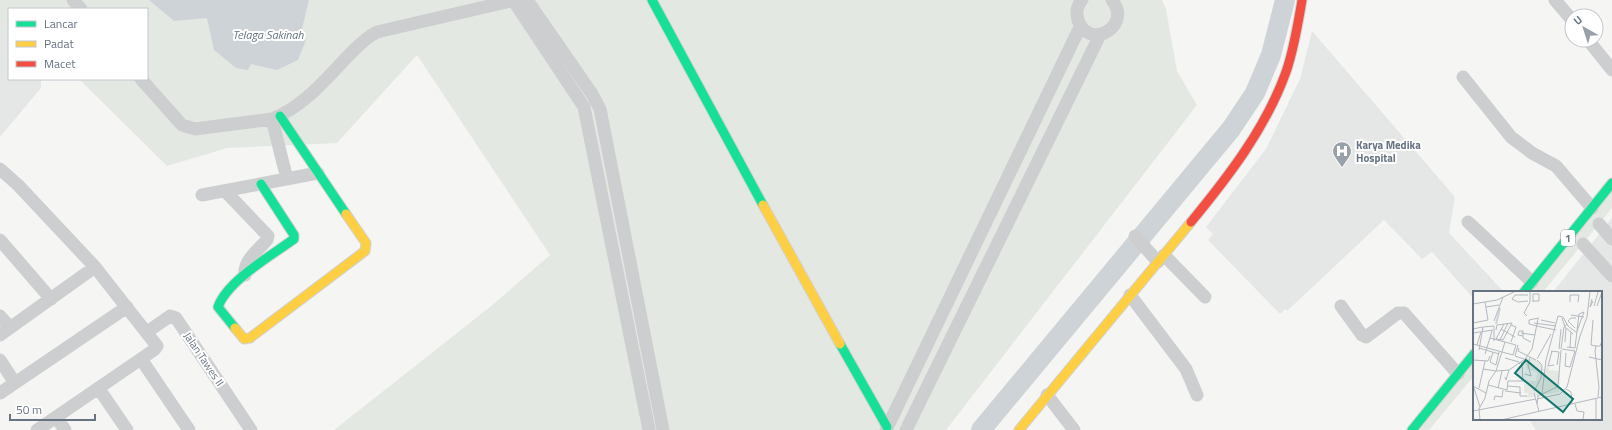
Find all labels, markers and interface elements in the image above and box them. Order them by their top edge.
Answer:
legend [8,8,148,80]
north arrow [1564,8,1604,48]
text: U [1570,12,1586,29]
text: Lancar [44,14,78,33]
water label: Telaga Sakinah [233,25,304,44]
text: Padat [44,34,74,53]
text: Macet [44,54,76,73]
place label: Karya Medika Hospital [1356,137,1421,166]
hospital icon: Karya Medika Hospital [1331,140,1353,168]
road number: 1 [1561,230,1575,246]
inset map [1473,291,1602,420]
street label: Jalan Tawes II [180,329,228,389]
scale bar [10,396,95,422]
text: 50 m [16,400,42,419]

